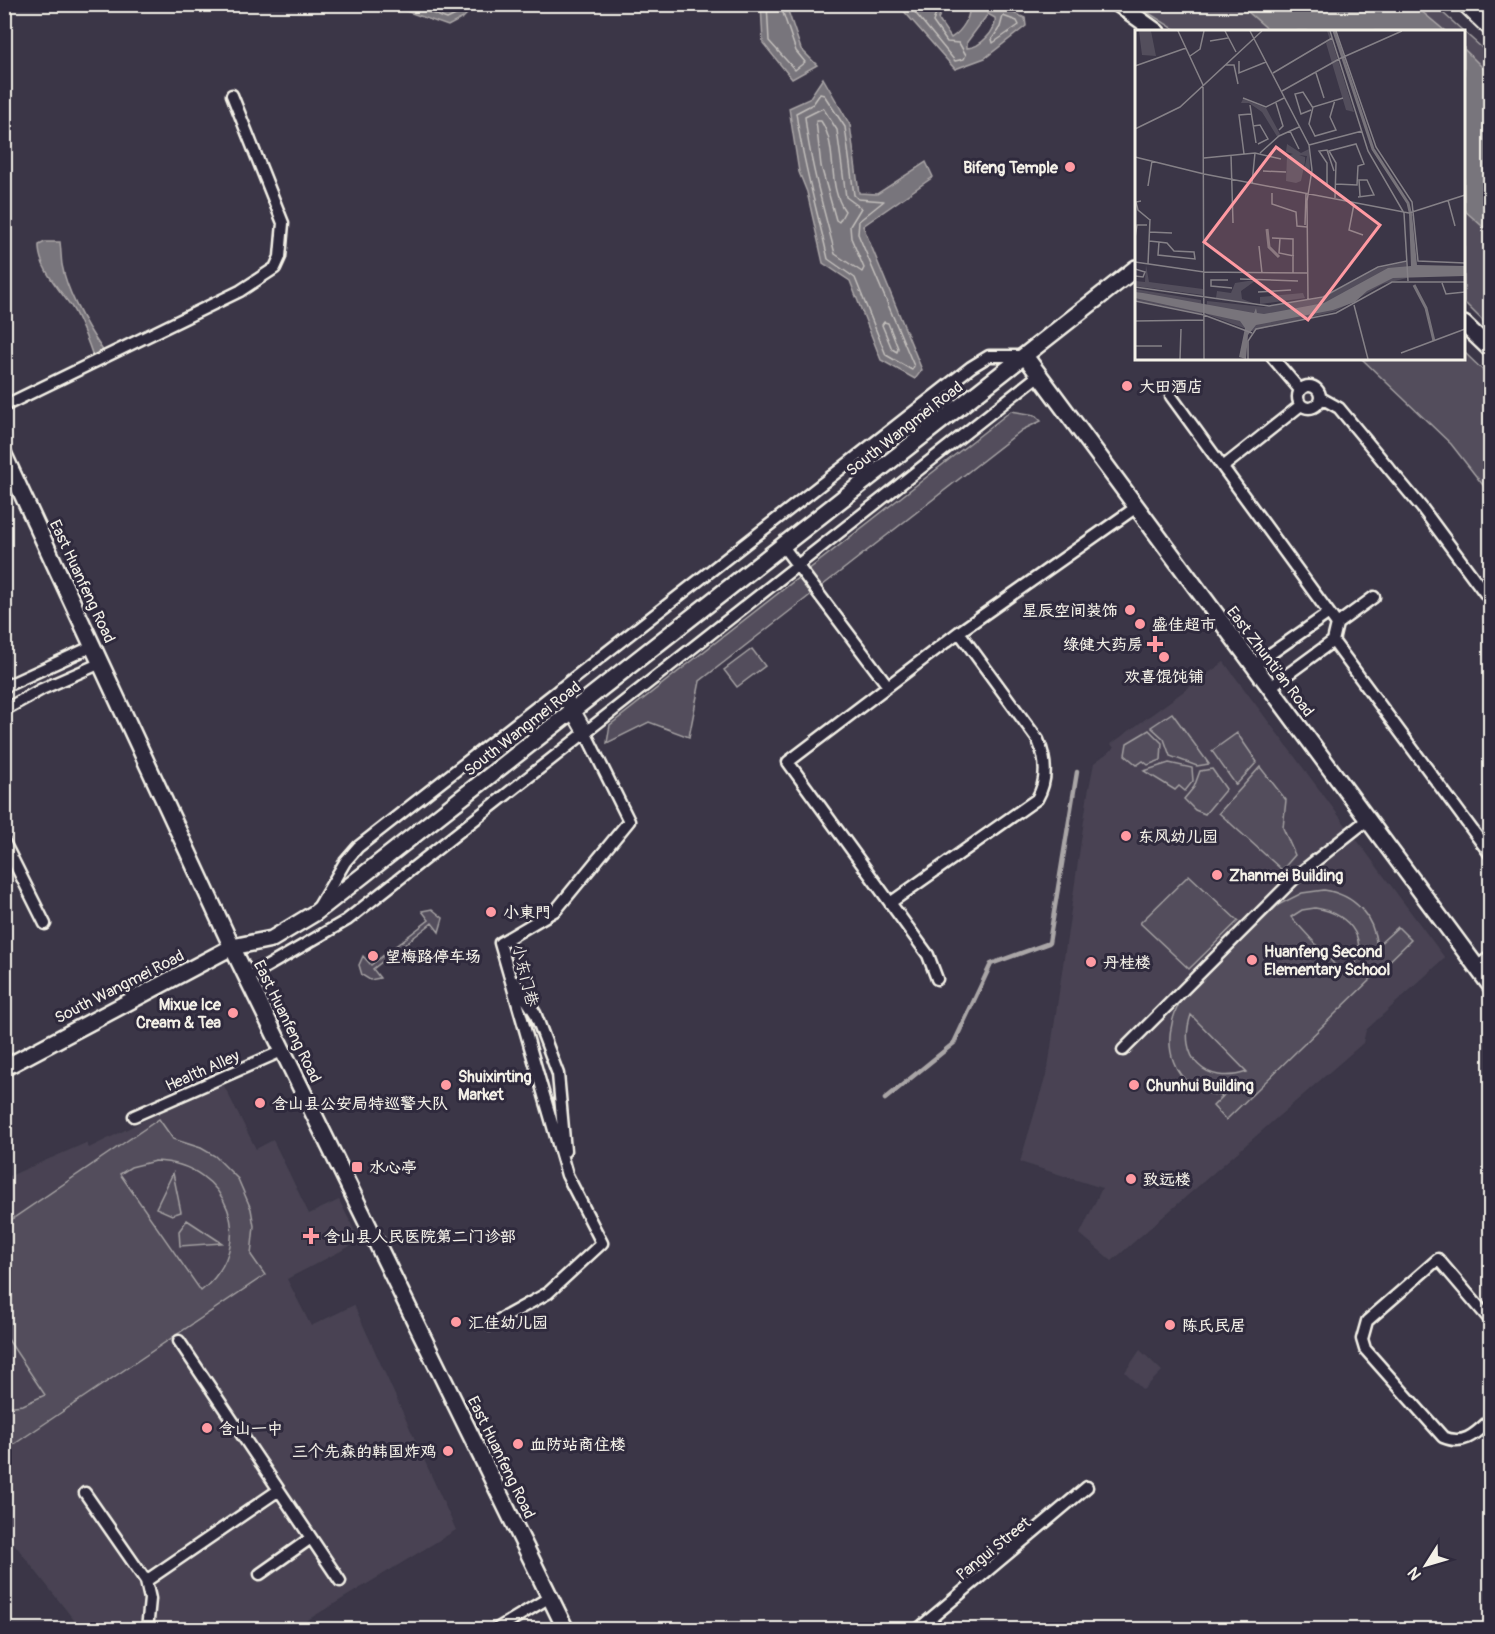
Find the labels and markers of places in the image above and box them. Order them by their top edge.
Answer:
place label: Bifeng Temple [963,158,1059,178]
marker: Bifeng Temple [1063,160,1077,174]
place label: 大田酒店 [1139,377,1203,397]
marker: 大田酒店 [1120,379,1134,393]
place label: 星辰空间装饰 [1022,601,1118,621]
marker: 星辰空间装饰 [1123,603,1137,617]
place label: 盛佳超市 [1152,615,1216,635]
marker: 盛佳超市 [1133,617,1147,631]
place label: 绿健大药房 [1063,635,1143,655]
marker: 绿健大药房 [1148,637,1162,651]
marker: 欢喜馄饨铺 [1157,650,1171,664]
place label: 欢喜馄饨铺 [1124,667,1204,687]
place label: 东风幼儿园 [1138,827,1218,847]
marker: 东风幼儿园 [1119,829,1133,843]
place label: Zhanmei Building [1229,866,1343,886]
marker: Zhanmei Building [1210,868,1224,882]
place label: 小東門 [503,903,551,923]
marker: 小東門 [484,905,498,919]
place label: Huanfeng Second Elementary School [1264,942,1391,980]
place label: 望梅路停车场 [385,947,481,967]
marker: 望梅路停车场 [366,949,380,963]
place label: 丹桂楼 [1103,953,1151,973]
marker: Huanfeng Second Elementary School [1245,953,1259,967]
marker: 丹桂楼 [1084,955,1098,969]
place label: Mixue Ice Cream & Tea [136,995,222,1033]
marker: Mixue Ice Cream & Tea [226,1006,240,1020]
place label: Shuixinting Market [458,1067,532,1105]
place label: Chunhui Building [1146,1076,1254,1096]
marker: Shuixinting Market [439,1078,453,1092]
marker: Chunhui Building [1127,1078,1141,1092]
place label: 含山县公安局特巡警大队 [272,1094,448,1114]
marker: 含山县公安局特巡警大队 [253,1096,267,1110]
place label: 水心亭 [369,1158,417,1178]
marker: 水心亭 [350,1160,364,1174]
place label: 致远楼 [1143,1170,1191,1190]
marker: 致远楼 [1124,1172,1138,1186]
marker: 含山县人民医院第二门诊部 [302,1227,320,1245]
place label: 含山县人民医院第二门诊部 [324,1227,516,1247]
place label: 汇佳幼儿园 [468,1313,548,1333]
marker: 汇佳幼儿园 [449,1315,463,1329]
place label: 陈氏民居 [1182,1316,1246,1336]
marker: 陈氏民居 [1163,1318,1177,1332]
place label: 含山一中 [219,1419,283,1439]
marker: 含山一中 [200,1421,214,1435]
place label: 血防站商住楼 [530,1435,626,1455]
marker: 血防站商住楼 [511,1437,525,1451]
place label: 三个先森的韩国炸鸡 [292,1442,436,1462]
marker: 三个先森的韩国炸鸡 [441,1444,455,1458]

